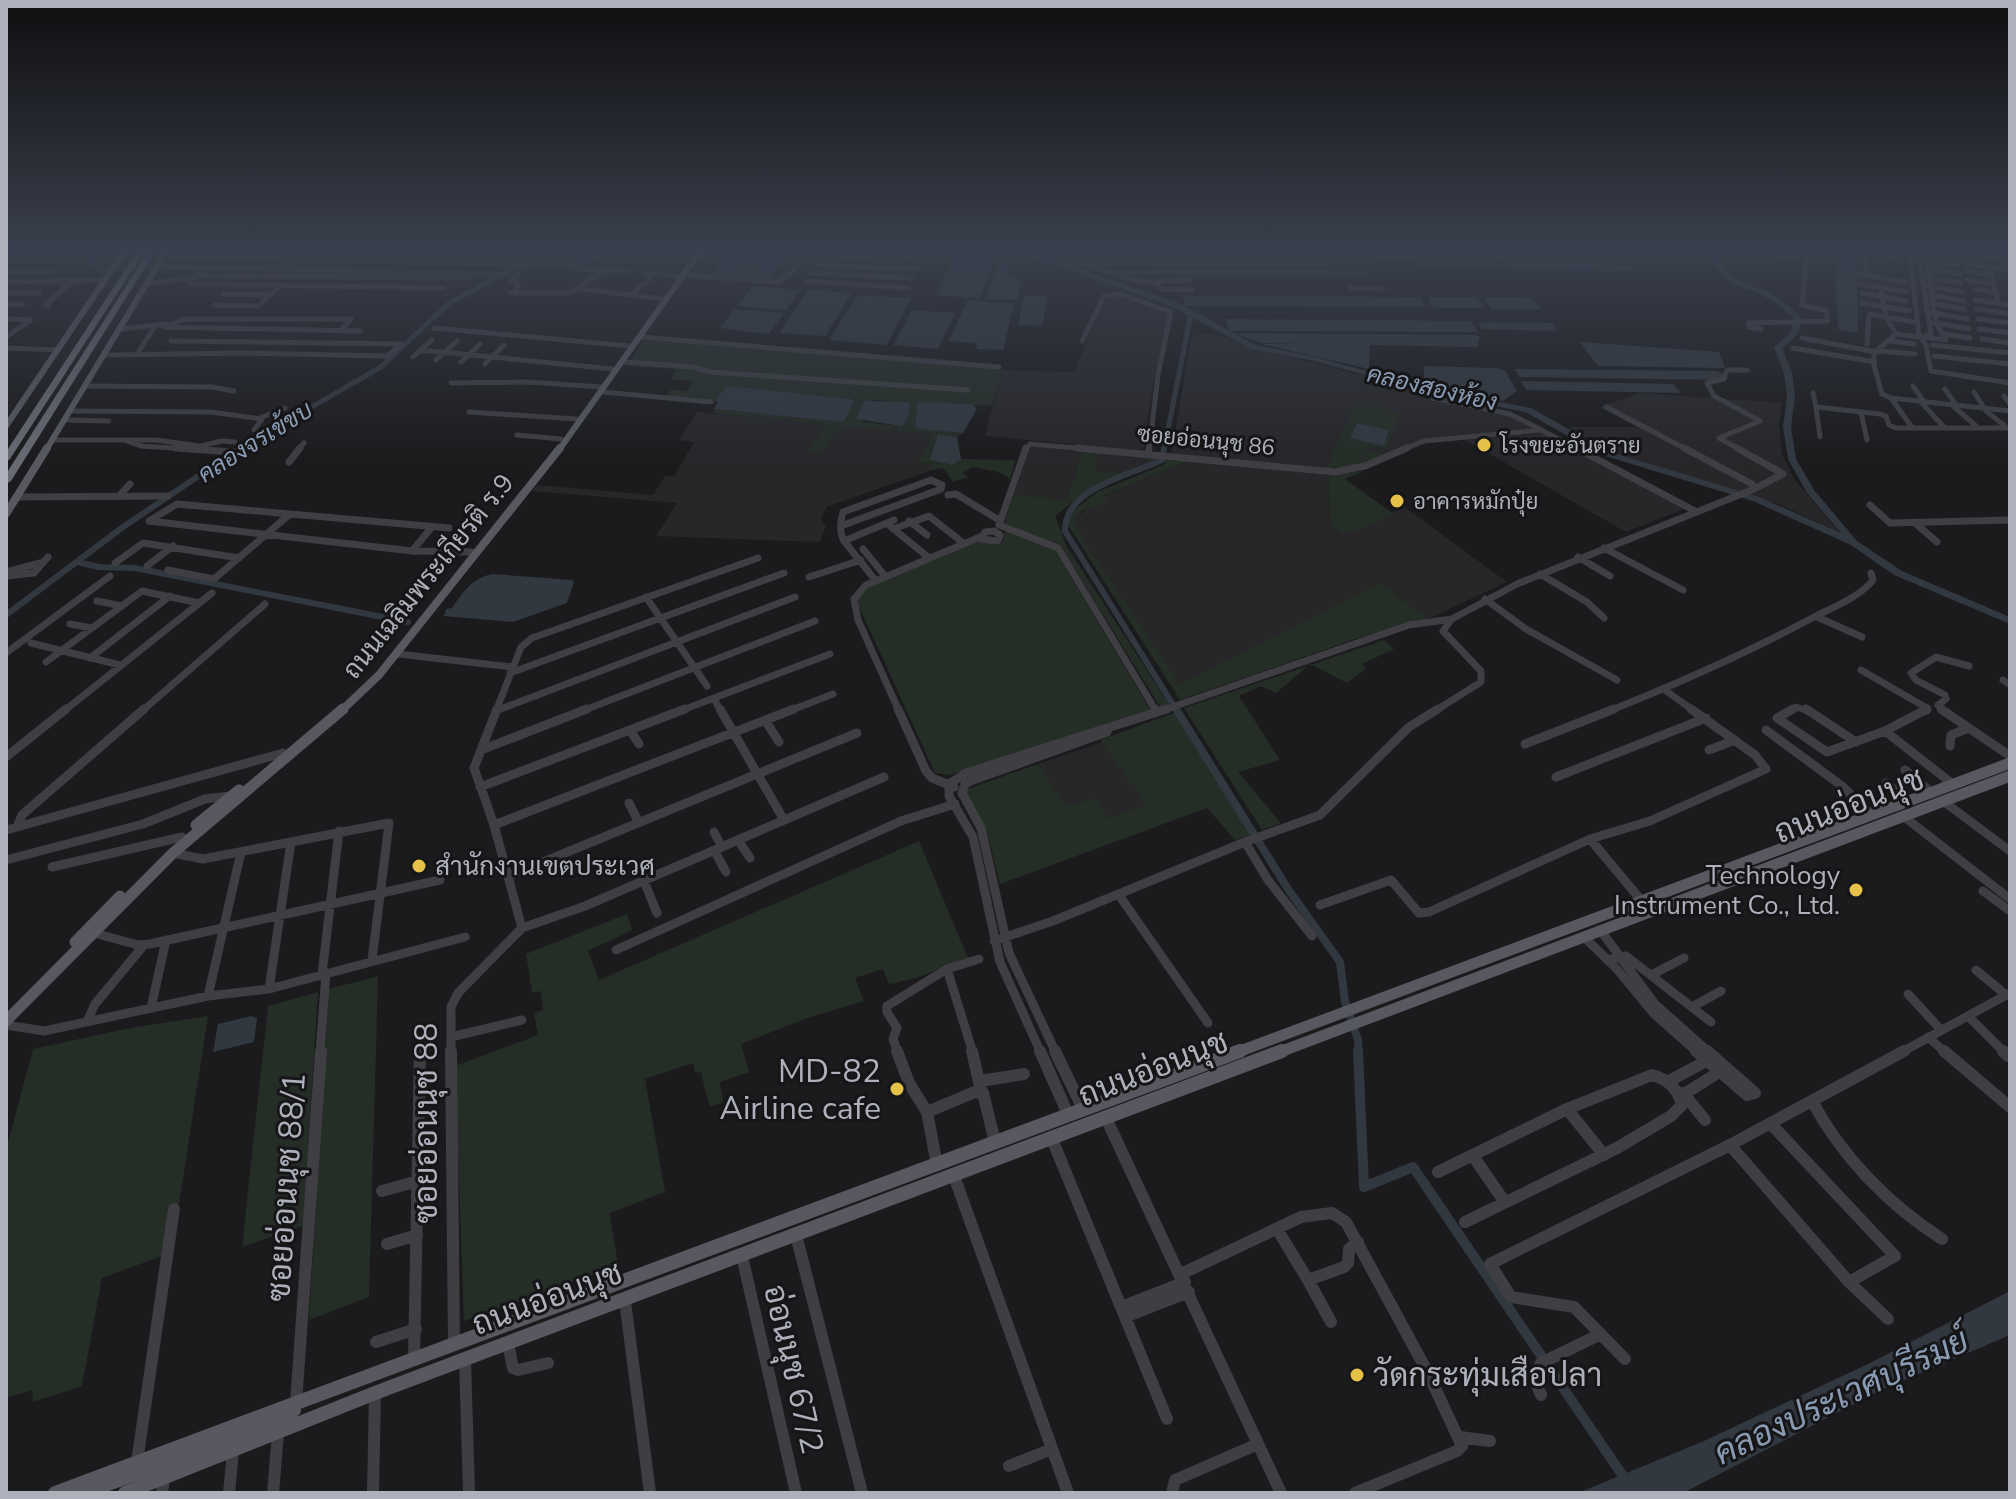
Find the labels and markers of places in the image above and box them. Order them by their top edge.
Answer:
place label: โรงขยะอันตราย [1499,431,1641,461]
marker: โรงขยะอันตราย [1475,436,1493,454]
place label: อาคารหมักปุ๋ย [1413,487,1538,517]
marker: อาคารหมักปุ๋ย [1388,492,1406,510]
place label: สำนักงานเขตประเวศ [435,849,655,884]
marker: สำนักงานเขตประเวศ [410,857,428,875]
place label: Technology Instrument Co., Ltd. [1614,858,1841,923]
marker: Technology Instrument Co., Ltd. [1847,881,1865,899]
place label: MD-82 Airline cafe [720,1050,881,1130]
marker: MD-82 Airline cafe [888,1080,906,1098]
place label: วัดกระทุ่มเสือปลา [1373,1354,1602,1397]
marker: วัดกระทุ่มเสือปลา [1348,1366,1366,1384]

